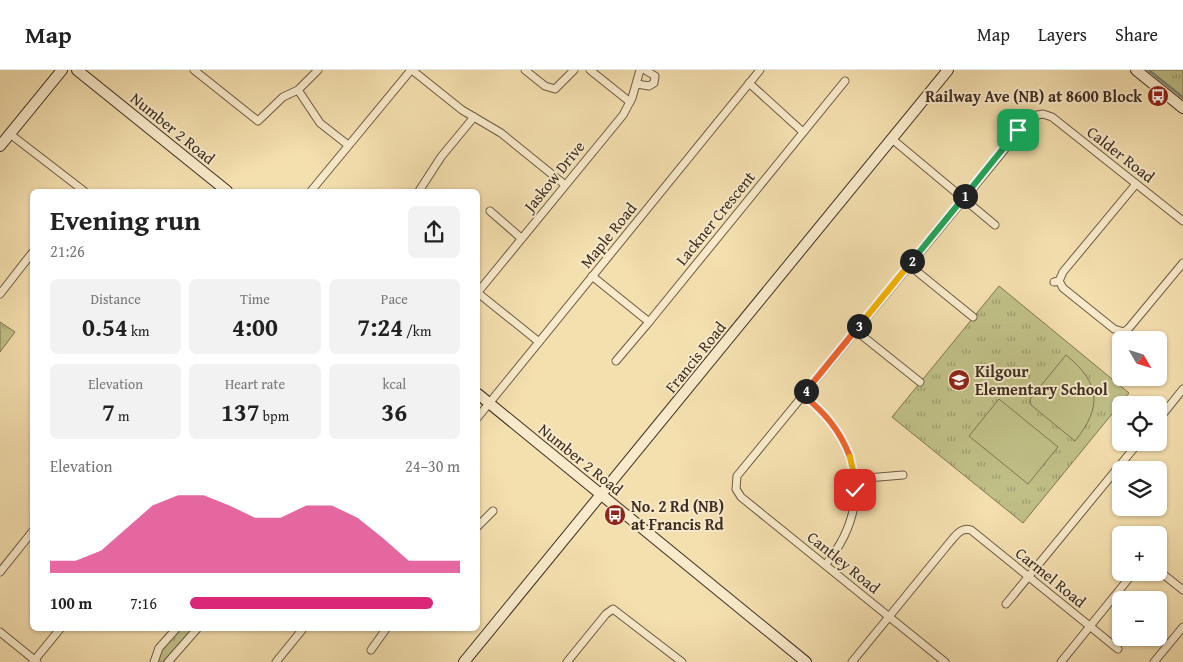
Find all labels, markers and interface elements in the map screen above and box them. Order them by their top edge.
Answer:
text: Map [25,17,72,52]
text: Map [977,21,1010,48]
text: Layers [1038,21,1087,48]
text: Share [1115,21,1158,48]
place label: Railway Ave (NB) at 8600 Block [925,84,1143,108]
bus stop icon: Railway Ave (NB) at 8600 Block [1146,84,1170,108]
street label: Number 2 Road [126,86,221,170]
pin [997,109,1039,151]
icon: arrive [1004,116,1032,144]
street label: Calder Road [1082,120,1160,188]
street label: Jaskow Drive [517,135,590,218]
street label: Lackner Crescent [669,165,761,270]
pin: 1 [952,184,978,208]
text: 1 [962,186,969,206]
street label: Maple Road [574,197,642,273]
text: Evening run [50,199,201,240]
button: share [408,206,460,258]
text: 21:26 [50,239,85,263]
pin: 2 [900,248,924,274]
text: 2 [909,251,916,271]
text: Distance [91,289,141,309]
text: Time [240,289,270,309]
text: Pace [381,289,408,309]
text: 0.54 [82,309,128,345]
text: 4:00 [232,309,278,345]
text: 7:24 [357,309,403,345]
pin: 3 [846,314,872,338]
street label: Francis Road [659,316,732,398]
text: 3 [856,316,863,336]
text: km [128,321,149,341]
text: /km [403,321,431,341]
north arrow [1112,331,1168,386]
map controls [1112,331,1167,646]
place label: Kilgour Elementary School [975,359,1108,401]
school or university icon: Kilgour Elementary School [947,368,971,392]
text: Elevation [88,374,143,394]
text: Heart rate [225,374,285,394]
text: kcal [382,374,406,394]
pin: 4 [794,378,818,404]
text: 4 [803,381,810,401]
text: 7 [102,394,115,430]
text: 137 [221,394,260,430]
text: 36 [381,394,407,430]
button: locate [1112,396,1167,451]
text: m [115,406,129,426]
text: bpm [260,406,289,426]
street label: Number 2 Road [534,417,629,501]
text: Elevation [50,454,113,478]
text: 24–30 m [405,454,460,478]
button: layers [1112,461,1167,516]
pin [834,469,876,511]
icon: check [841,476,869,504]
place label: No. 2 Rd (NB) at Francis Rd [631,494,725,536]
bus stop icon: No. 2 Rd (NB) at Francis Rd [603,503,627,527]
street label: Cantley Road [802,525,886,599]
button: + [1112,526,1167,581]
street label: Carmel Road [1010,541,1092,613]
text: 100 m [50,591,92,615]
text: 7:16 [130,591,157,615]
button: − [1112,591,1167,646]

